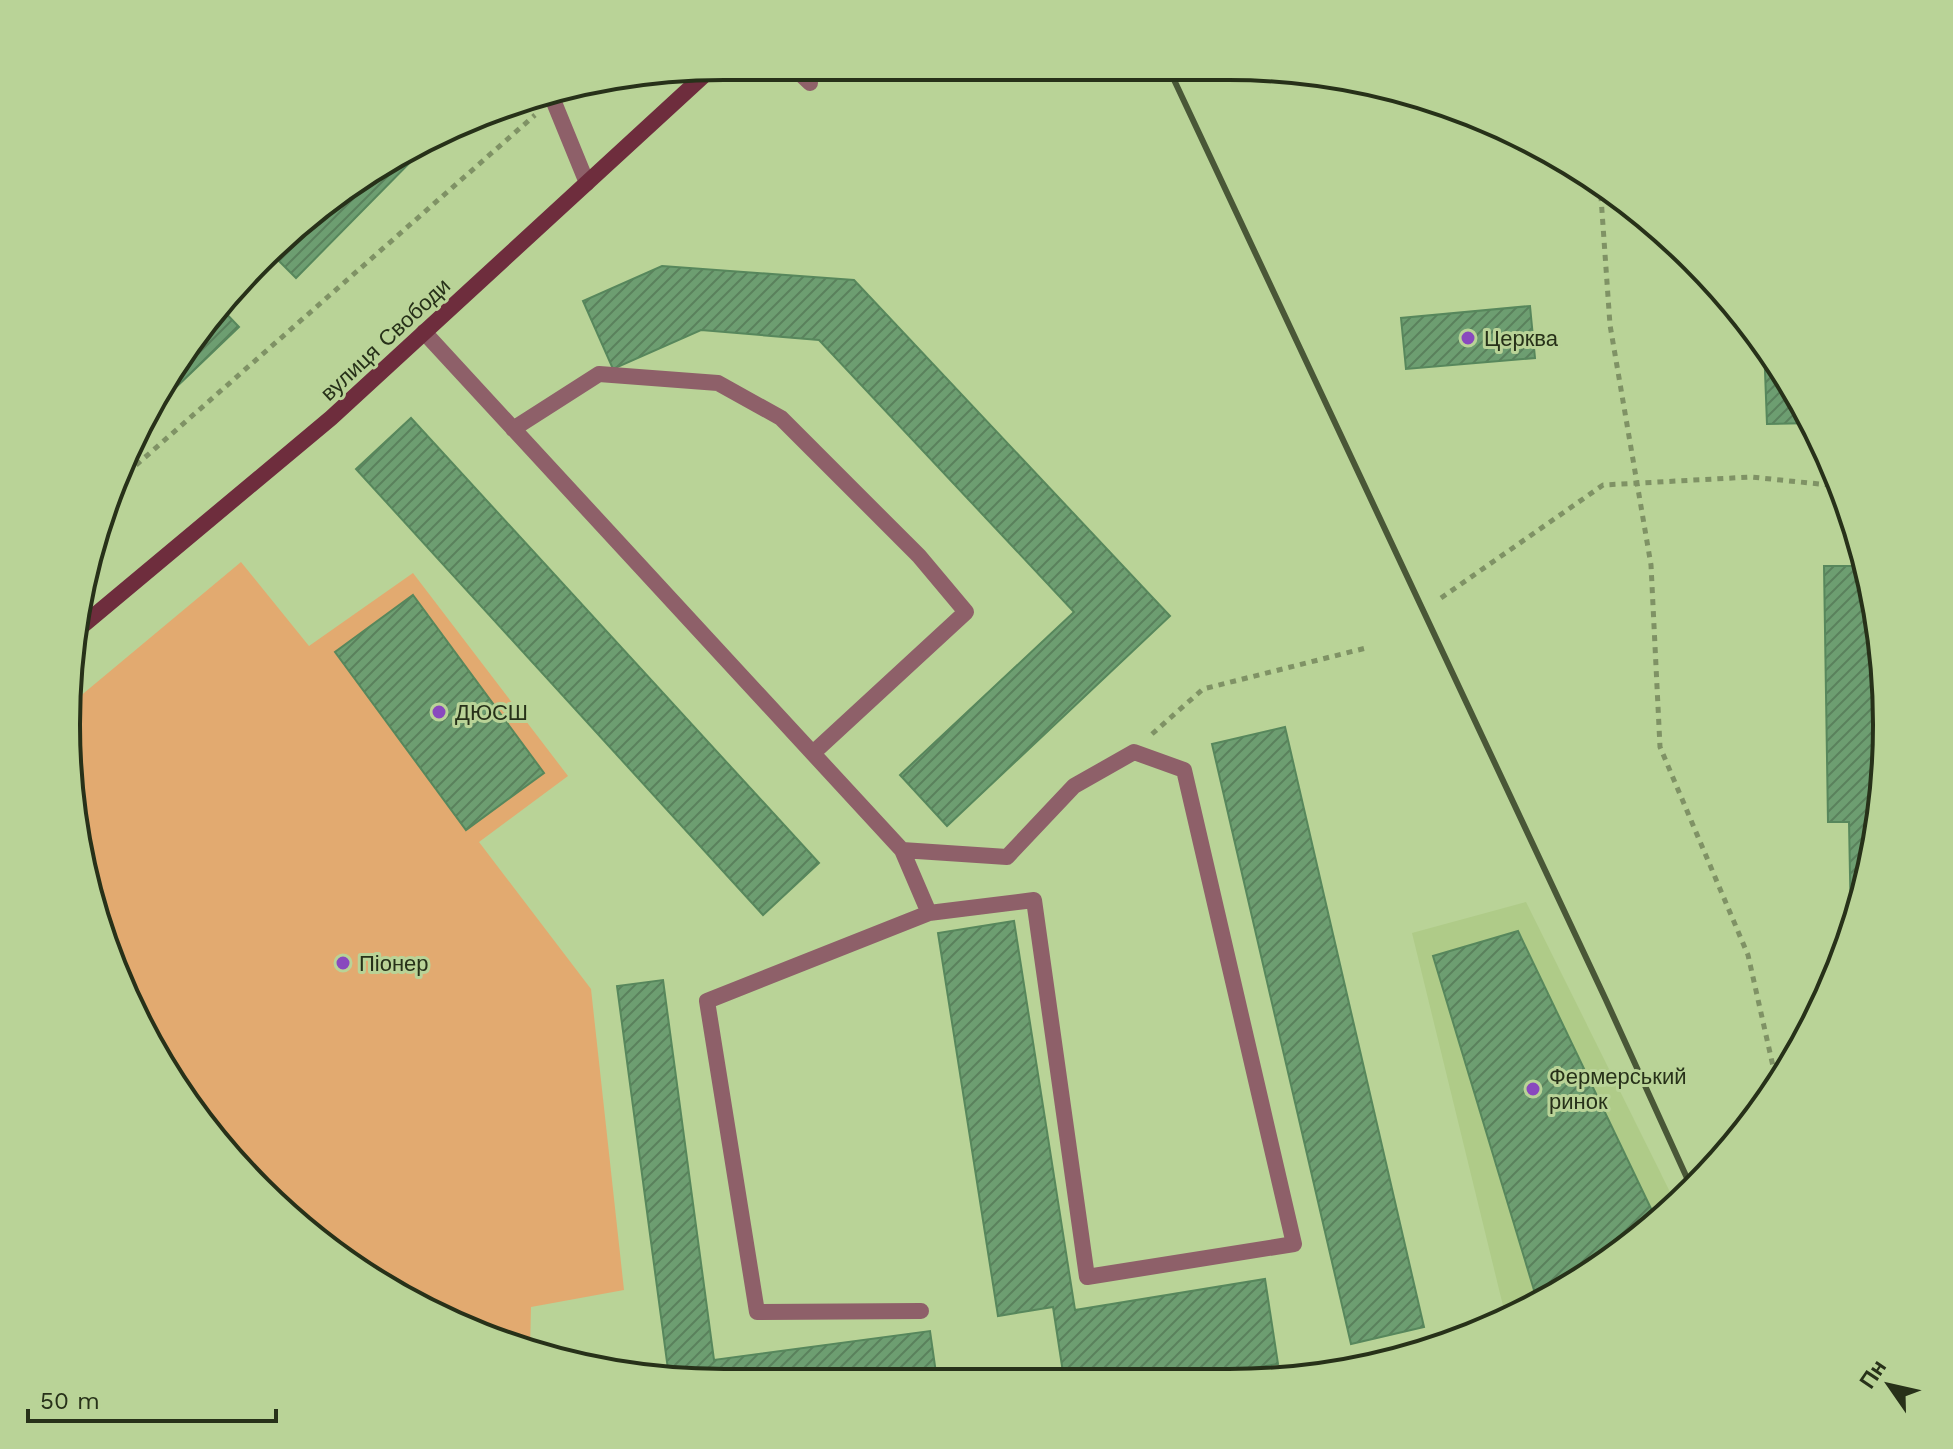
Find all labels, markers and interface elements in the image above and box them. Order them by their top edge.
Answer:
street label: вулиця Свободи [315,273,455,406]
place label: Церква [1484,326,1559,351]
marker: Церква [1459,329,1477,347]
place label: ДЮСШ [455,700,528,725]
marker: ДЮСШ [430,703,448,721]
place label: Піонер [359,951,429,976]
marker: Піонер [334,954,352,972]
place label: Фермерський ринок [1549,1064,1686,1114]
marker: Фермерський ринок [1524,1080,1542,1098]
north arrow [1849,1345,1929,1425]
text: Пн [1854,1355,1891,1393]
scale bar [28,1373,276,1423]
text: 50 m [40,1387,100,1415]

